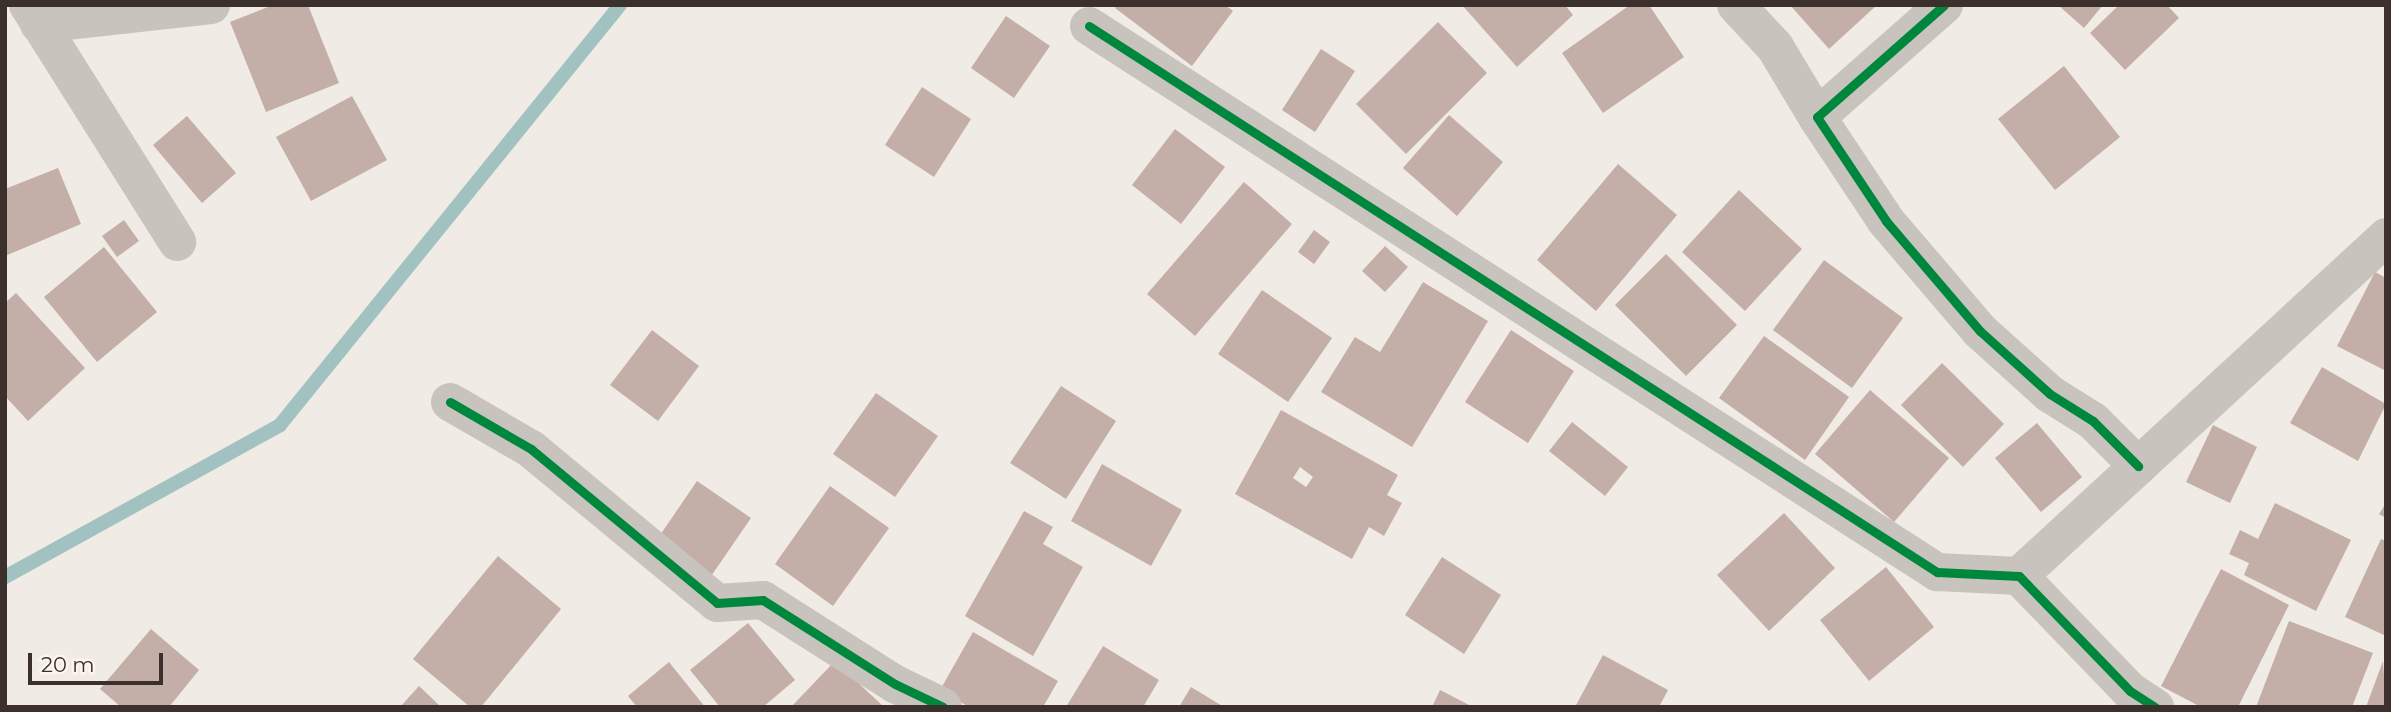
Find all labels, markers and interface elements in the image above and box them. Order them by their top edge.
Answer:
scale bar [32,638,166,682]
text: 20 m [41,652,95,677]

